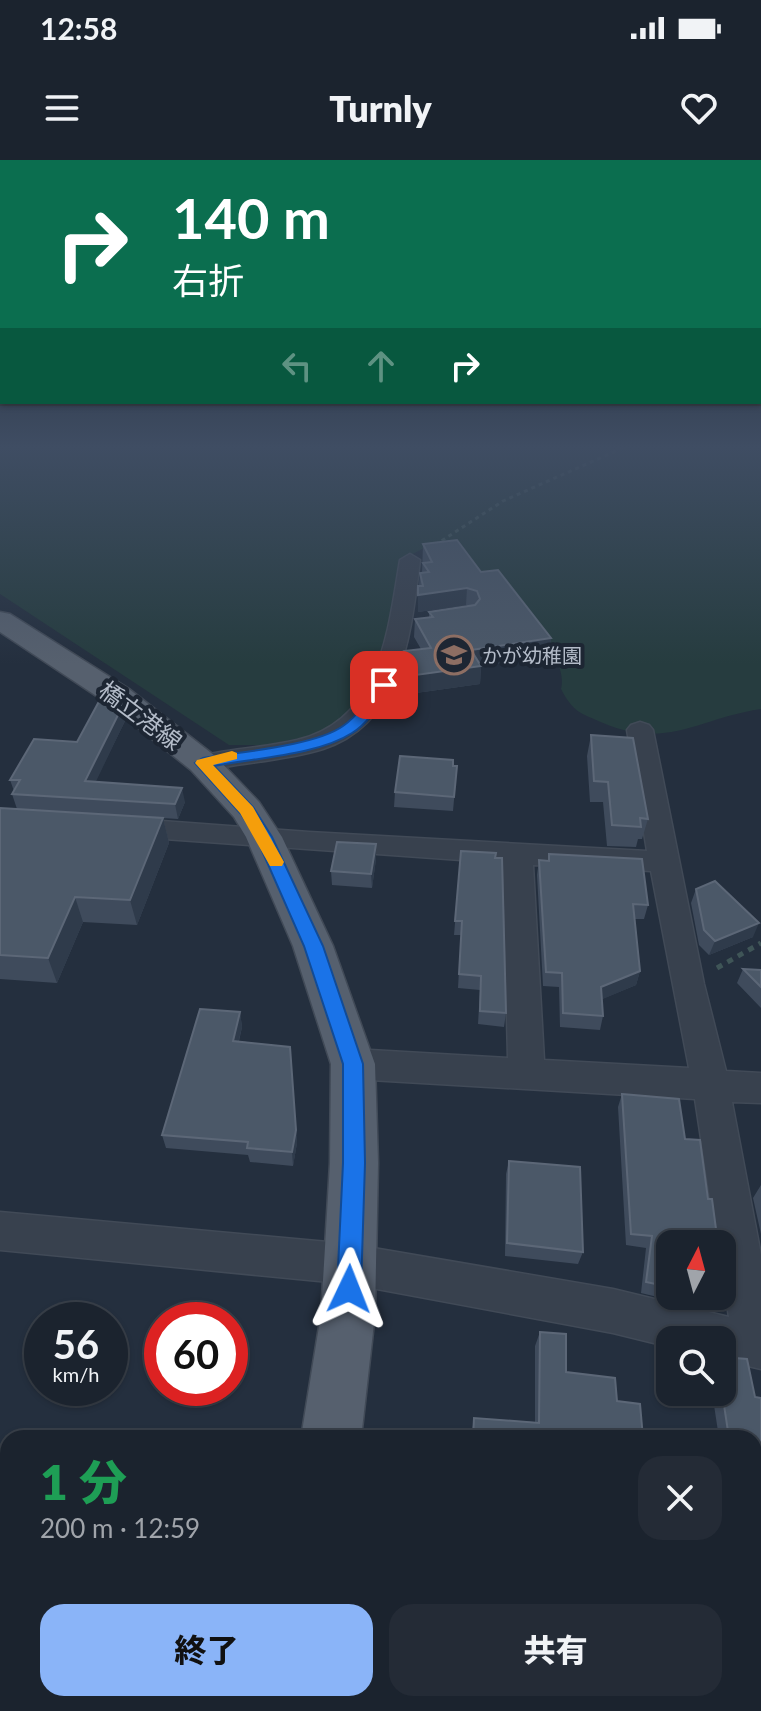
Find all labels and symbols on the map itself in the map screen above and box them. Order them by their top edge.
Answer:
school or university icon: かが幼稚園 [433,634,475,676]
place label: かが幼稚園 [482,643,582,667]
pin [350,651,418,719]
street label: 橋立港線 [94,675,188,755]
north arrow [656,1230,736,1310]
position arrow [307,1247,391,1331]
speed limit sign: 60 [144,1302,248,1406]

